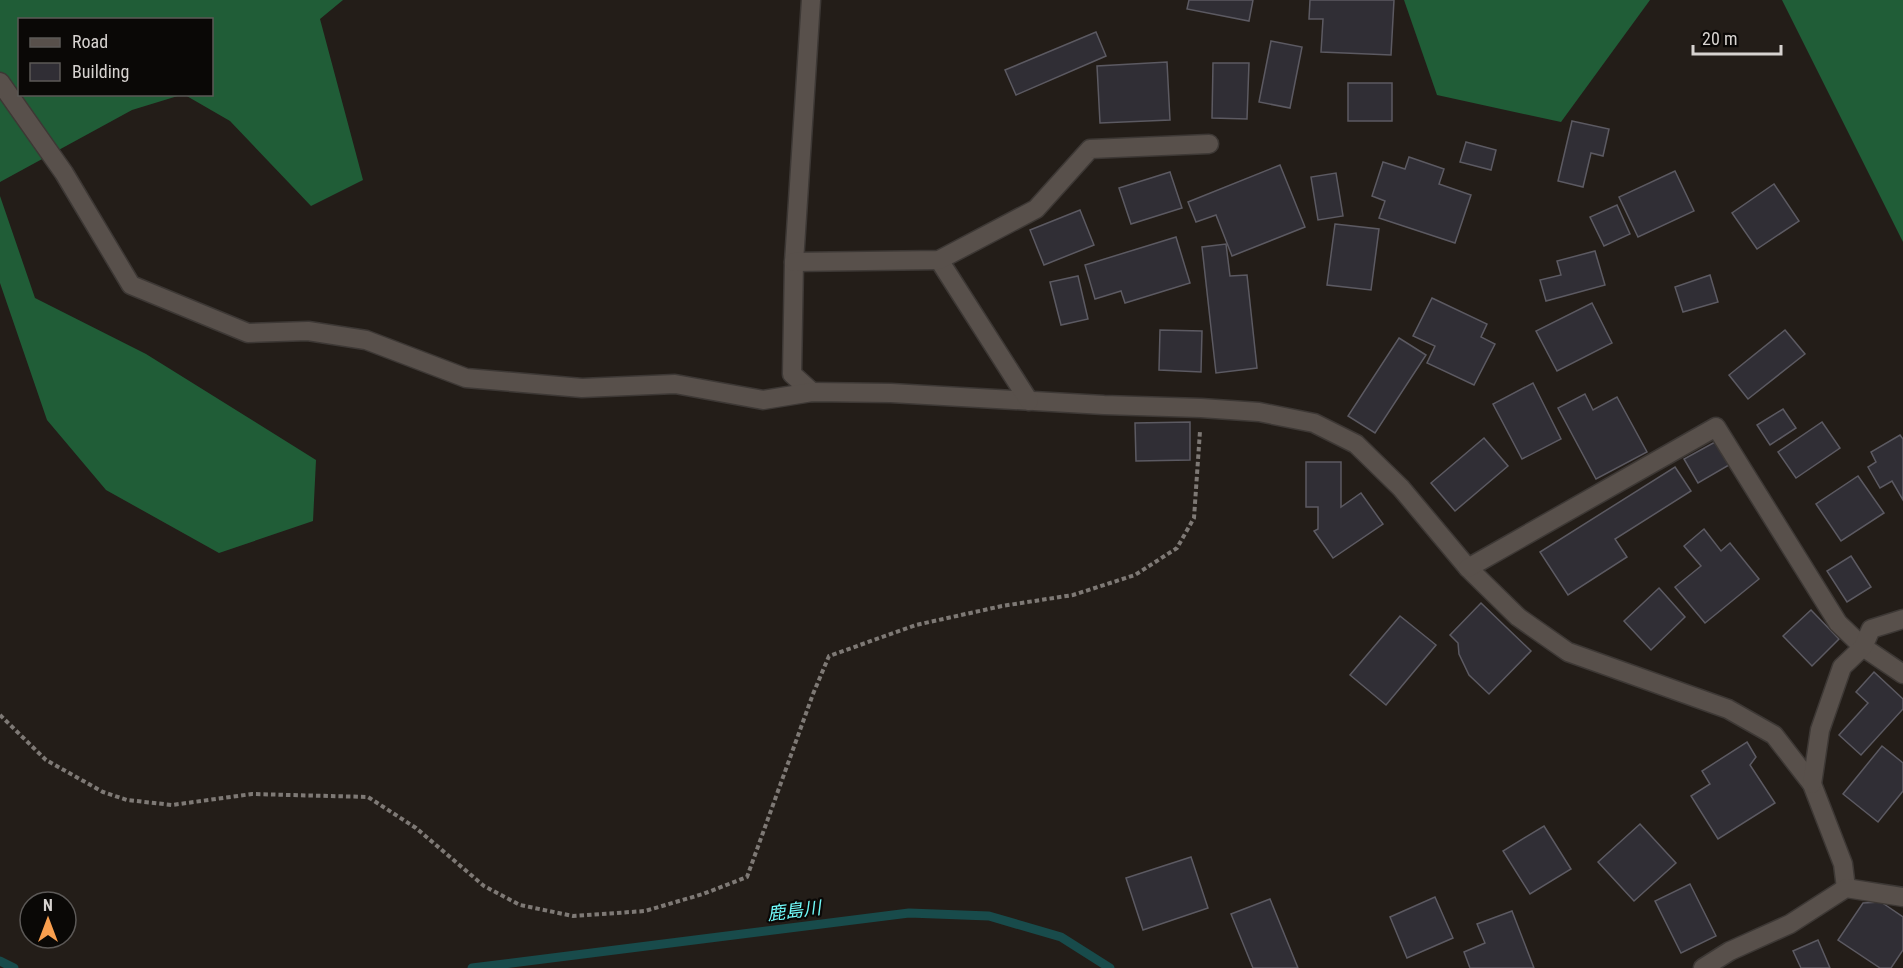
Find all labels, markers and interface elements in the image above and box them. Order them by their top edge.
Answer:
legend [18,18,213,96]
scale bar [1693,18,1782,56]
text: 20 m [1702,28,1737,49]
text: Road [72,31,108,52]
text: Building [72,61,129,82]
north arrow [18,890,78,950]
text: N [43,896,53,915]
water label: 鹿島川 [766,897,824,924]

